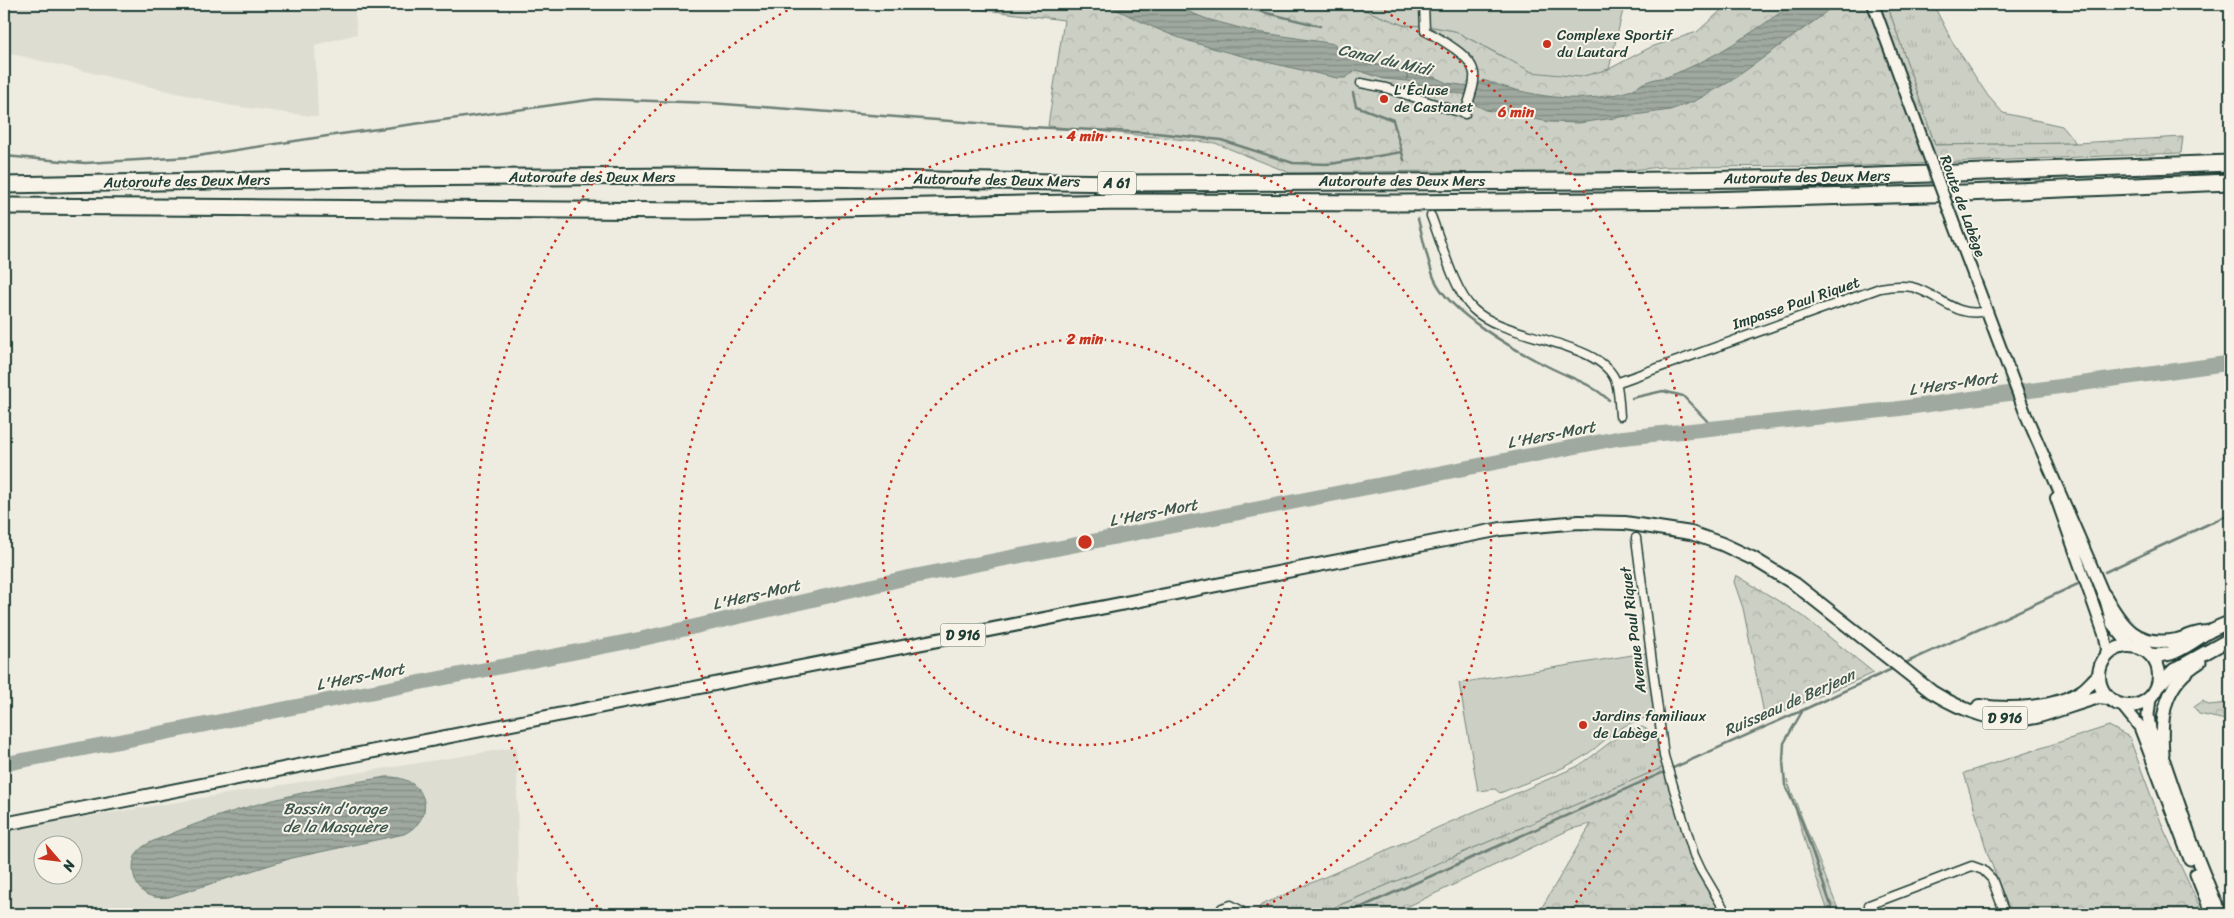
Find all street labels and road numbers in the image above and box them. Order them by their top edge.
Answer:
street label: Route de Labège [1932,151,1994,261]
street label: Autoroute des Deux Mers [1722,163,1891,191]
street label: Autoroute des Deux Mers [508,164,675,190]
street label: Autoroute des Deux Mers [912,166,1081,194]
street label: Autoroute des Deux Mers [102,167,271,195]
street label: Autoroute des Deux Mers [1318,168,1485,194]
road number: A 61 [1098,172,1136,194]
street label: Impasse Paul Riquet [1728,269,1864,337]
street label: Avenue Paul Riquet [1612,564,1654,696]
road number: D 916 [940,624,986,646]
road number: D 916 [1982,706,2028,730]

